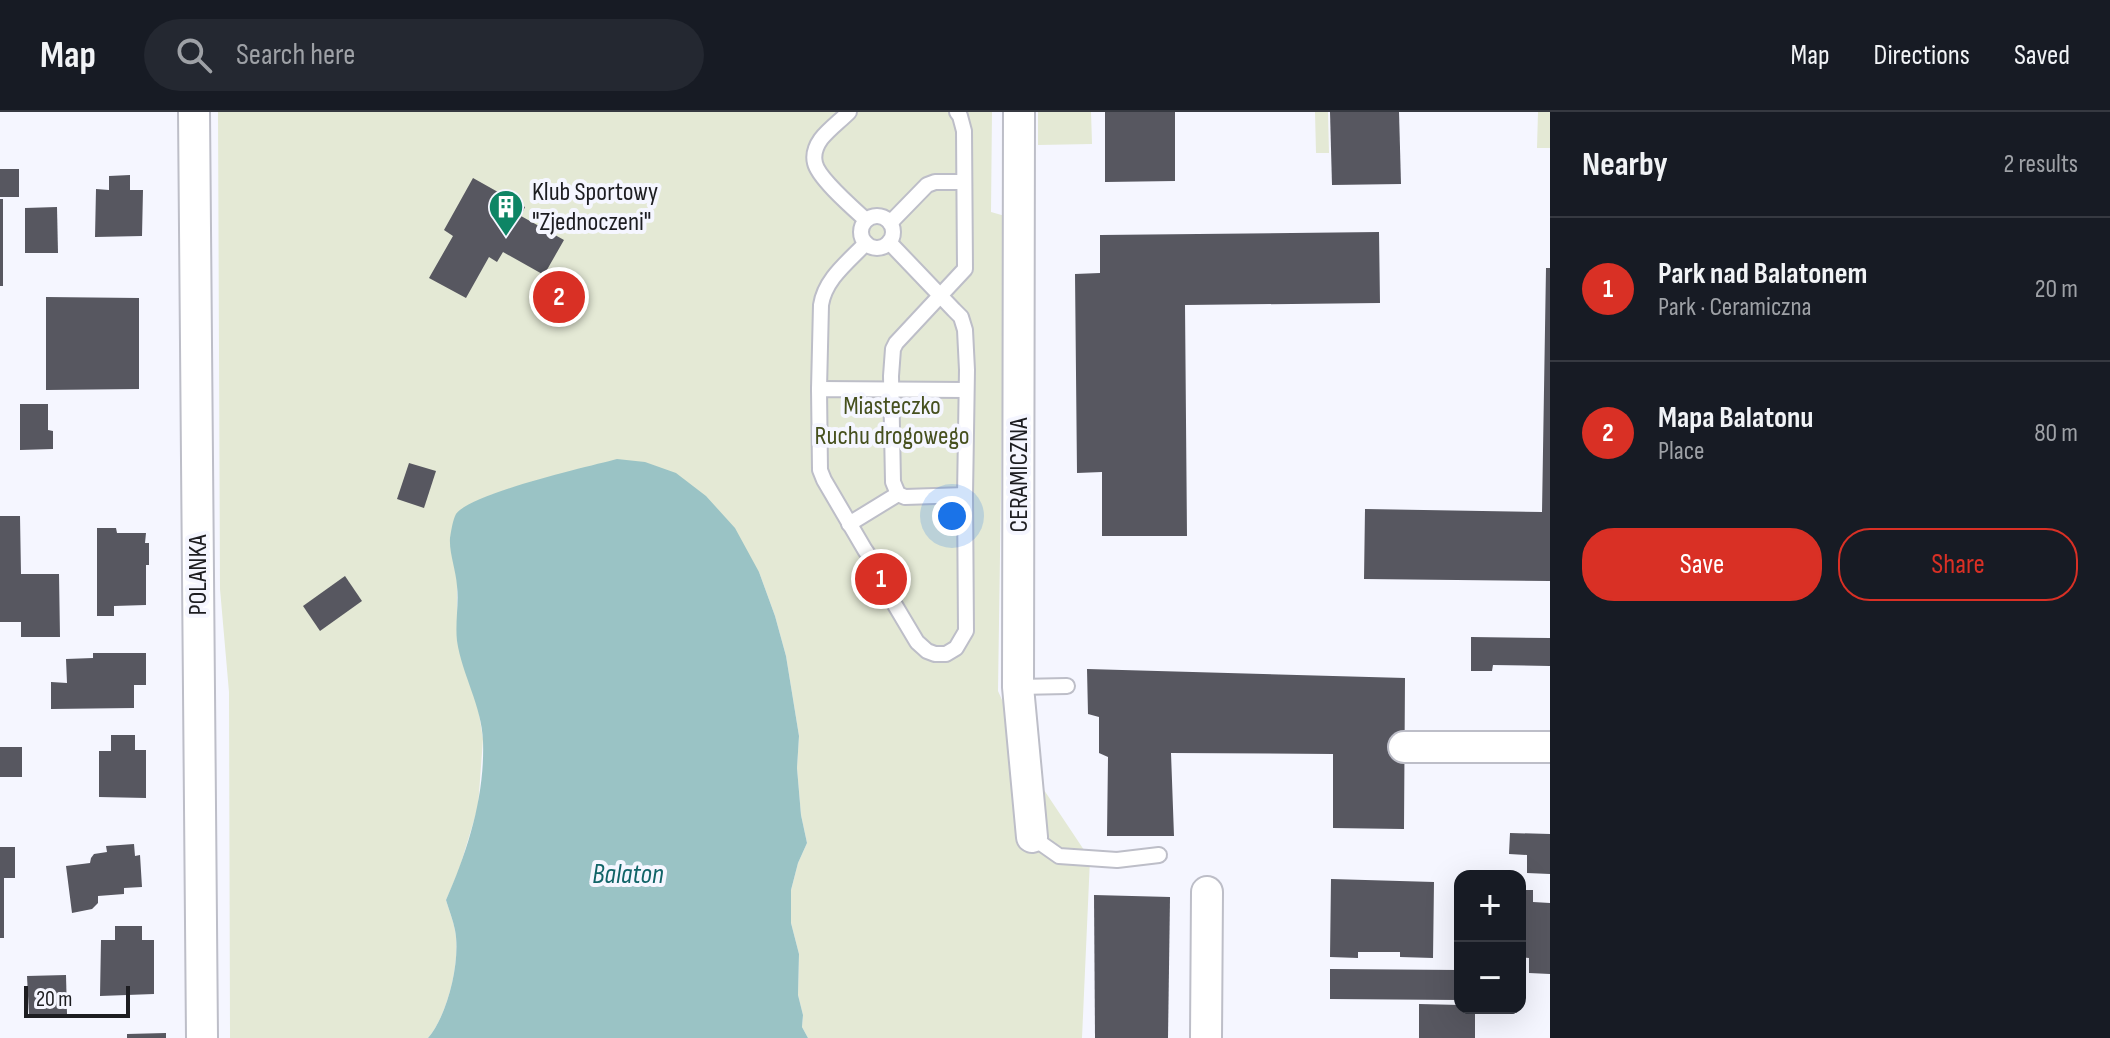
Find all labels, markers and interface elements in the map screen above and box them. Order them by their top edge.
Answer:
search box [144,19,704,91]
text: Map [40,33,96,78]
icon: search [172,33,216,77]
text: Search here [236,37,355,73]
text: Map [1791,39,1830,72]
text: Directions [1874,39,1970,72]
text: Saved [2014,39,2070,72]
text: Nearby [1582,144,1668,185]
text: 2 results [2004,149,2078,180]
place label: Klub Sportowy "Zjednoczeni" [532,177,658,238]
building icon: Klub Sportowy "Zjednoczeni" [487,188,525,238]
text: Park nad Balatonem [1658,256,1867,292]
pin: 2 [533,267,585,327]
text: 1 [1603,274,1613,305]
text: 20 m [2035,274,2078,305]
text: Park · Ceramiczna [1658,292,1812,323]
park label: Miasteczko Ruchu drogowego [815,391,969,452]
text: Mapa Balatonu [1658,400,1813,436]
street label: CERAMICZNA [1004,417,1035,532]
text: 2 [1602,418,1614,449]
text: 80 m [2034,418,2078,449]
text: Place [1658,436,1705,467]
your location [932,496,972,536]
button: Save [1582,528,1822,601]
button: Share [1838,528,2078,601]
street label: POLANKA [183,534,214,616]
pin: 1 [855,549,907,609]
water label: Balaton [592,858,664,891]
map controls [1454,870,1526,1014]
button: + [1454,870,1526,942]
button: − [1454,942,1526,1014]
scale bar [24,982,130,1018]
text: 20 m [36,986,73,1013]

